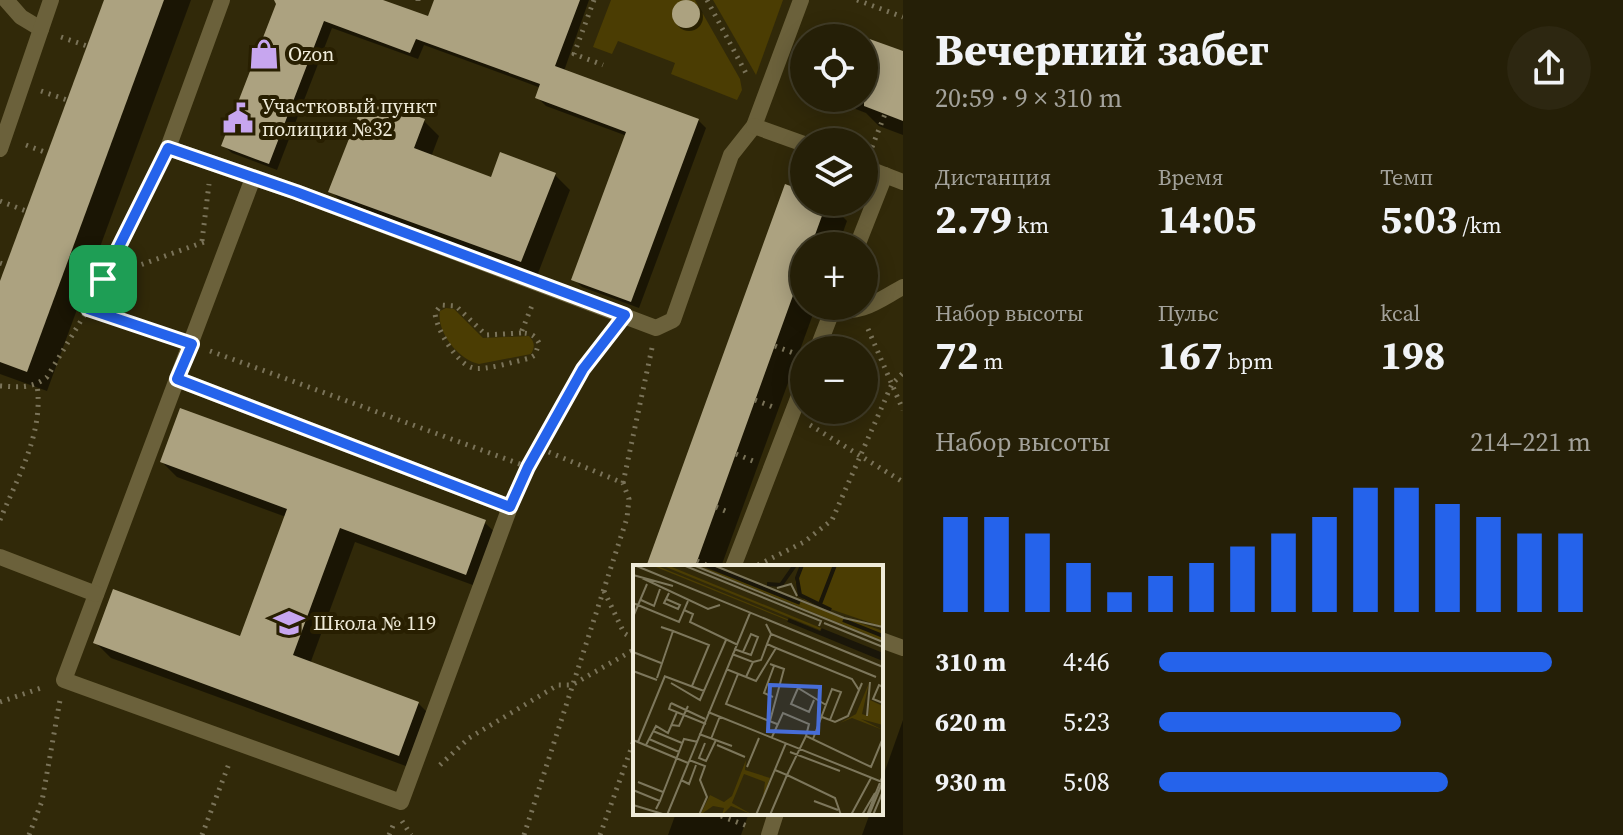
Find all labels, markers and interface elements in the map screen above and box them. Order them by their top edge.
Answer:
text: Вечерний забег [935,19,1269,80]
map controls [790,24,878,424]
button: locate [790,24,878,112]
button: share [1507,26,1591,110]
shop icon: Ozon [247,37,281,71]
place label: Ozon [288,40,334,68]
text: 20:59 · 9 × 310 m [935,80,1122,116]
place label: Участковый пункт полиции №32 [262,92,437,143]
public building icon: Участковый пункт полиции №32 [221,101,255,135]
button: layers [790,128,878,216]
text: Дистанция [935,162,1051,192]
text: Время [1158,162,1223,192]
text: Темп [1380,162,1433,192]
text: 2.79 [935,192,1012,246]
text: 14:05 [1158,192,1256,246]
text: 5:03 [1380,192,1457,246]
text: km [1012,210,1049,240]
text: /km [1457,210,1502,240]
button: + [790,232,878,320]
pin [69,245,137,313]
icon: arrive [81,257,125,301]
text: Набор высоты [935,298,1083,328]
text: Пульс [1158,298,1219,328]
text: kcal [1380,298,1420,328]
text: 72 [935,328,978,382]
text: 167 [1158,328,1223,382]
text: 198 [1380,328,1445,382]
button: − [790,336,878,424]
text: m [978,346,1003,376]
text: bpm [1223,346,1273,376]
text: Набор высоты [935,424,1110,460]
text: 214–221 m [1470,424,1591,460]
inset map [633,565,883,815]
school or university icon: Школа № 119 [272,606,306,640]
place label: Школа № 119 [313,609,436,637]
text: 310 m [935,644,1006,680]
text: 4:46 [1063,644,1110,680]
text: 620 m [935,704,1006,740]
text: 5:23 [1063,704,1110,740]
text: 930 m [935,764,1006,800]
text: 5:08 [1063,764,1110,800]

